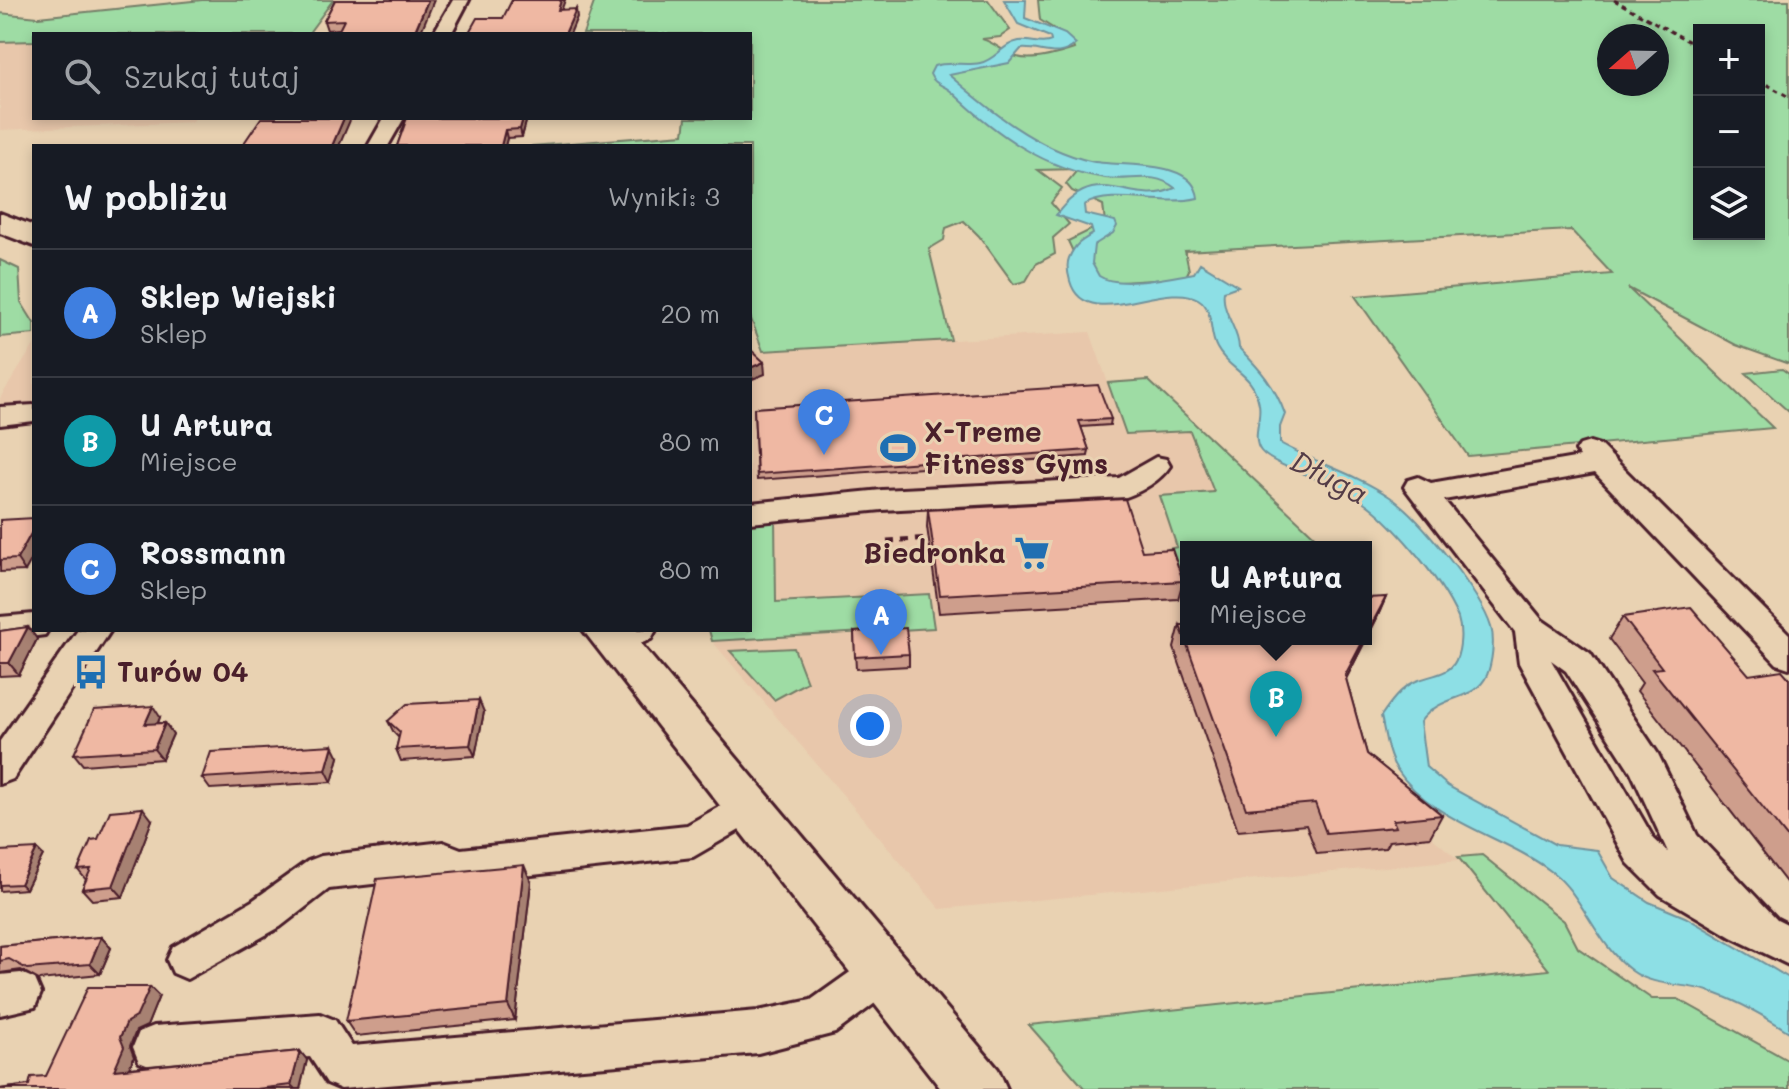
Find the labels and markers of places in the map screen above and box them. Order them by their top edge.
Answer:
pin: C [798,389,850,455]
place label: X-Treme Fitness Gyms [924,413,1108,482]
sports icon: X-Treme Fitness Gyms [879,429,917,467]
place label: Biedronka [863,534,1006,570]
supermarket icon: Biedronka [1013,534,1051,572]
pin: A [855,589,907,655]
bus stop icon: Turów 04 [72,653,110,691]
place label: Turów 04 [117,653,249,689]
pin: B [1250,671,1302,737]

